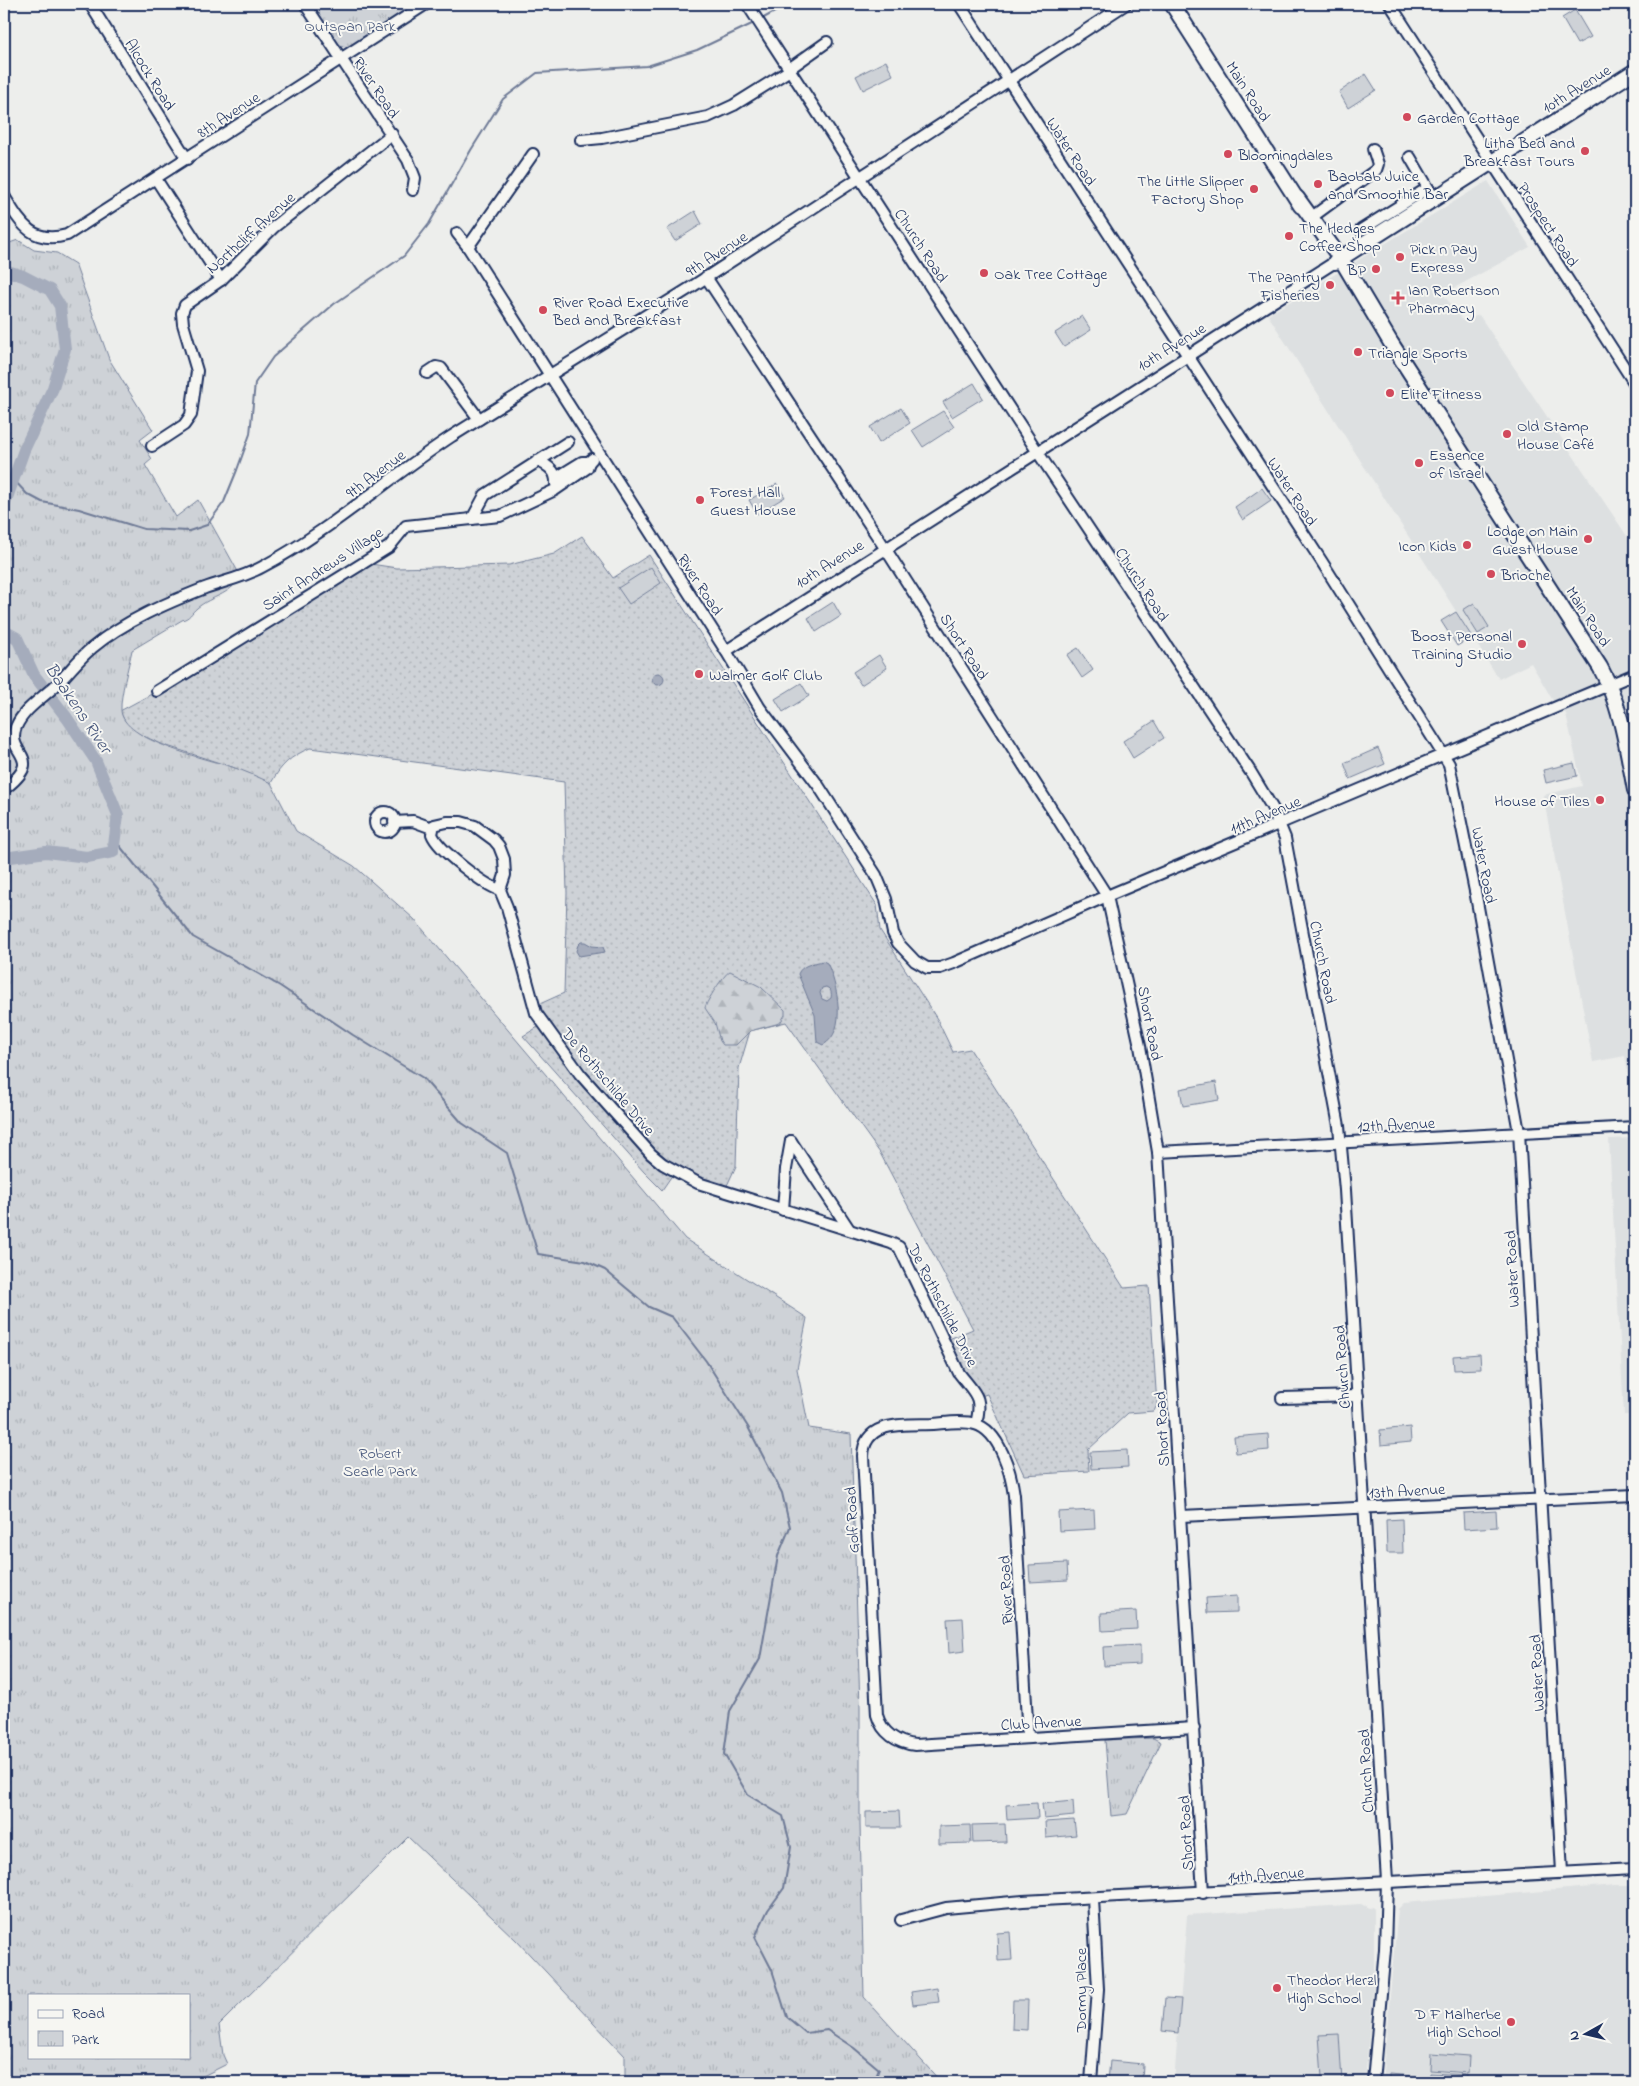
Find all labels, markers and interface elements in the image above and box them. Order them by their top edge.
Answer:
park label: Outspan Park [304,15,397,39]
street label: Alcock Road [118,34,181,116]
street label: River Road [346,53,405,124]
street label: Main Road [1219,57,1276,127]
street label: 10th Avenue [1538,59,1617,120]
street label: 8th Avenue [193,86,266,145]
place label: Garden Cottage [1417,107,1520,131]
marker: Garden Cottage [1401,111,1413,123]
street label: Water Road [1039,113,1101,191]
place label: Litha Bed and Breakfast Tours [1463,132,1575,174]
place label: Bloomingdales [1237,144,1333,168]
marker: Litha Bed and Breakfast Tours [1579,145,1591,157]
marker: Bloomingdales [1222,148,1234,160]
place label: Baobab Juice and Smoothie Bar [1327,165,1448,207]
place label: The Little Slipper Factory Shop [1137,170,1244,212]
marker: Baobab Juice and Smoothie Bar [1312,178,1324,190]
street label: Prospect Road [1511,178,1584,272]
marker: The Little Slipper Factory Shop [1248,183,1260,195]
street label: Northcliff Avenue [201,186,302,280]
street label: Church Road [887,204,953,288]
place label: The Hedges Coffee Shop [1299,217,1381,259]
street label: 9th Avenue [681,225,754,284]
marker: The Hedges Coffee Shop [1283,230,1295,242]
place label: Pick n Pay Express [1410,238,1477,280]
marker: Pick n Pay Express [1394,251,1406,263]
place label: BP [1346,259,1367,283]
place label: Oak Tree Cottage [994,263,1108,287]
marker: BP [1370,263,1382,275]
place label: The Pantry Fisheries [1248,266,1320,308]
marker: Oak Tree Cottage [978,267,990,279]
marker: The Pantry Fisheries [1324,279,1336,291]
place label: Ian Robertson Pharmacy [1408,279,1499,321]
place label: River Road Executive Bed and Breakfast [552,291,689,333]
marker: Ian Robertson Pharmacy [1392,292,1404,304]
marker: River Road Executive Bed and Breakfast [537,304,549,316]
street label: 10th Avenue [1133,317,1212,378]
place label: Triangle Sports [1368,342,1468,366]
marker: Triangle Sports [1352,346,1364,358]
place label: Elite Fitness [1400,383,1482,407]
marker: Elite Fitness [1384,387,1396,399]
place label: Old Stamp House Café [1517,415,1595,457]
marker: Old Stamp House Café [1501,428,1513,440]
street label: 9th Avenue [341,444,412,505]
place label: Essence of Israel [1429,444,1485,486]
street label: Water Road [1260,453,1322,531]
marker: Essence of Israel [1413,457,1425,469]
place label: Forest Hall Guest House [709,481,797,523]
marker: Forest Hall Guest House [694,494,706,506]
place label: Lodge on Main Guest House [1487,520,1579,562]
street label: Saint Andrews Village [258,521,389,618]
marker: Lodge on Main Guest House [1582,533,1594,545]
street label: 10th Avenue [791,534,870,595]
place label: Icon Kids [1398,535,1457,559]
marker: Icon Kids [1461,539,1473,551]
street label: Church Road [1108,543,1174,627]
street label: River Road [670,549,728,621]
place label: Brioche [1500,564,1551,588]
marker: Brioche [1485,568,1497,580]
street label: Main Road [1559,582,1616,652]
street label: Short Road [933,609,994,685]
place label: Boost Personal Training Studio [1410,625,1512,667]
marker: Boost Personal Training Studio [1516,638,1528,650]
water label: Baakens River [37,659,119,762]
place label: Walmer Golf Club [709,664,823,688]
marker: Walmer Golf Club [693,668,705,680]
street label: 11th Avenue [1227,790,1306,842]
place label: House of Tiles [1494,790,1590,814]
marker: House of Tiles [1594,794,1606,806]
street label: Water Road [1464,825,1502,906]
street label: Church Road [1302,919,1342,1006]
street label: Short Road [1130,984,1168,1063]
street label: De Rothschilde Drive [554,1022,661,1142]
street label: 12th Avenue [1357,1112,1436,1140]
street label: Water Road [1499,1230,1527,1308]
street label: De Rothschilde Drive [900,1239,984,1372]
street label: Church Road [1328,1324,1358,1410]
street label: Short Road [1149,1391,1177,1467]
park label: Robert Searle Park [343,1442,418,1484]
street label: 13th Avenue [1368,1478,1447,1506]
street label: Golf Road [839,1486,867,1554]
street label: River Road [993,1555,1021,1625]
street label: Water Road [1524,1634,1552,1712]
street label: Club Avenue [1000,1710,1083,1738]
street label: Church Road [1353,1728,1381,1813]
street label: Short Road [1173,1795,1201,1871]
street label: 14th Avenue [1227,1861,1306,1891]
street label: Dormy Place [1070,1947,1094,2033]
place label: Theodor Herzl High School [1287,1969,1377,2011]
marker: Theodor Herzl High School [1271,1982,1283,1994]
legend [28,1994,190,2058]
text: Road [72,2003,105,2025]
place label: D F Malherbe High School [1414,2003,1502,2045]
north arrow [1562,2008,1612,2058]
marker: D F Malherbe High School [1505,2016,1517,2028]
text: Park [72,2029,100,2051]
text: N [1564,2029,1586,2042]

